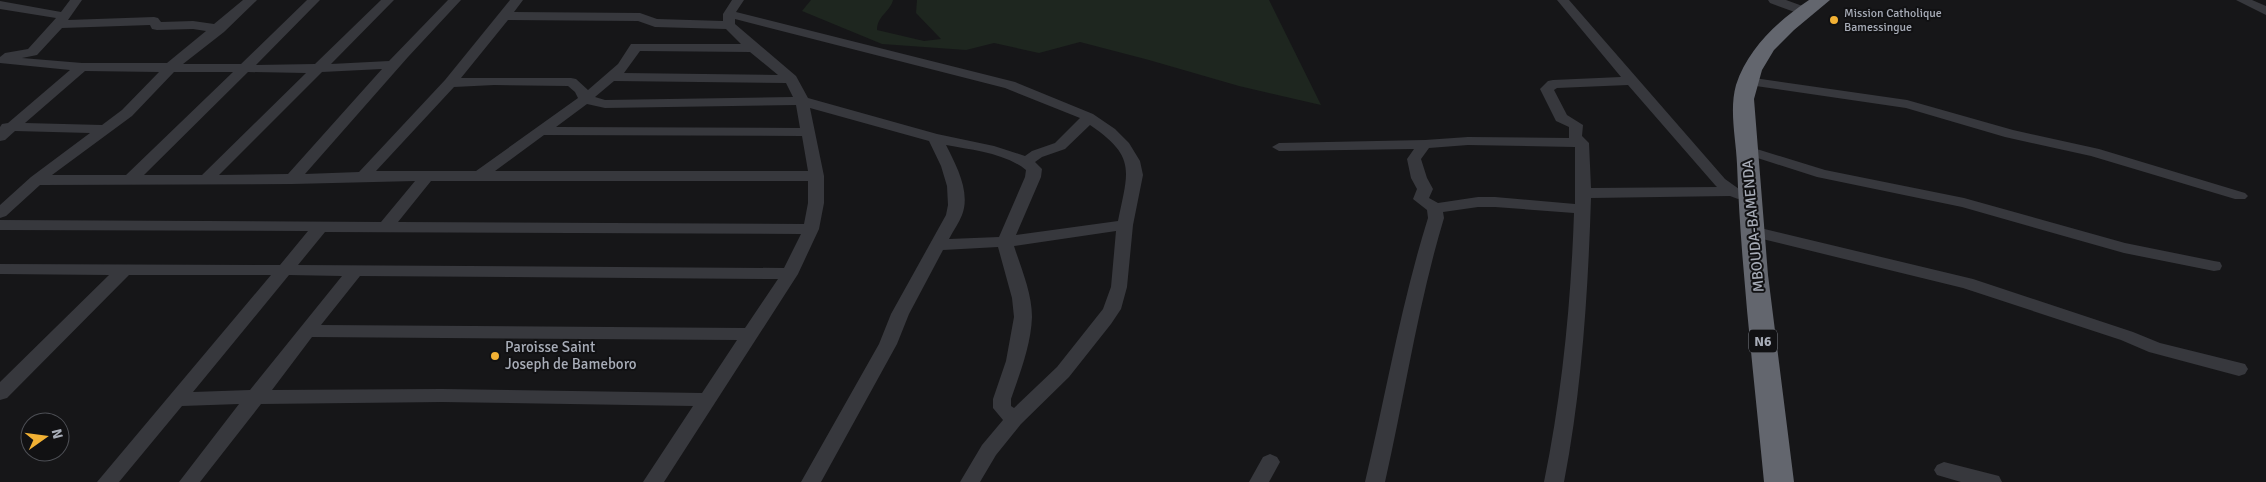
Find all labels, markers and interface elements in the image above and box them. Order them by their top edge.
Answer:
place label: Mission Catholique Bamessingue [1844,6,1942,35]
marker: Mission Catholique Bamessingue [1828,14,1840,26]
street label: MBOUDA-BAMENDA [1738,159,1768,293]
road number: N6 [1749,330,1777,352]
place label: Paroisse Saint Joseph de Bameboro [505,338,637,373]
marker: Paroisse Saint Joseph de Bameboro [489,350,501,362]
north arrow [20,412,70,462]
text: N [48,427,67,441]

